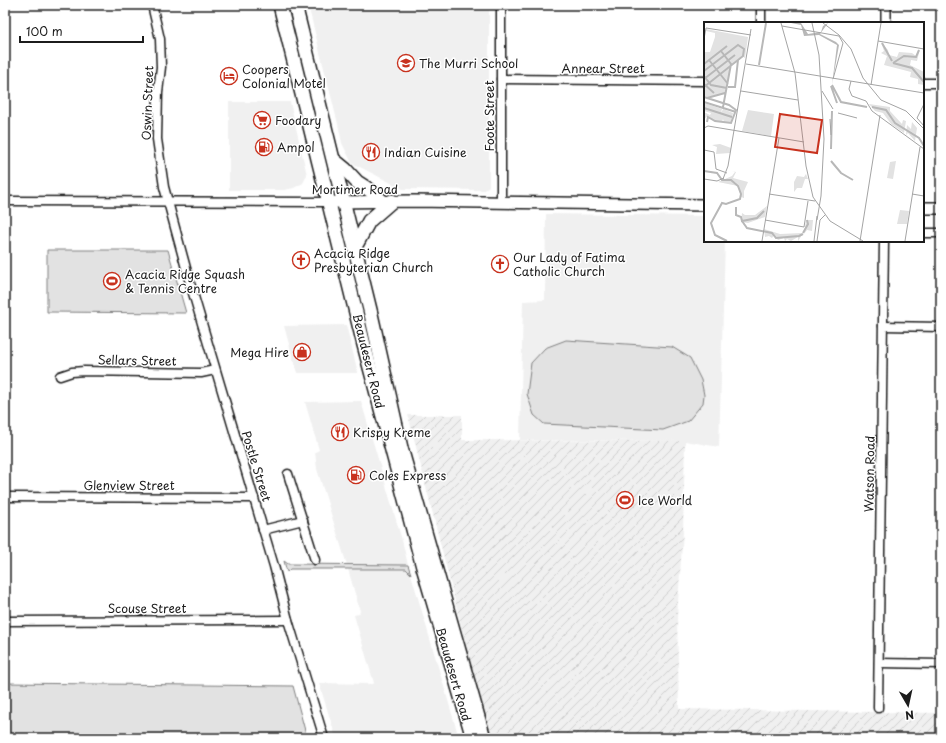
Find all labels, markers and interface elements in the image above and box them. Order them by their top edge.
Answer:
scale bar [20,18,143,44]
text: 100 m [26,22,63,40]
inset map [704,22,924,242]
school or university icon: The Murri School [396,53,416,73]
place label: The Murri School [419,54,518,72]
street label: Annear Street [561,59,645,77]
place label: Coopers Colonial Motel [242,60,326,92]
street label: Oswin Street [137,65,157,141]
hotel icon: Coopers Colonial Motel [219,66,239,86]
street label: Foote Street [480,80,498,152]
supermarket icon: Foodary [252,110,272,130]
place label: Foodary [275,111,322,129]
fuel station icon: Ampol [254,137,274,157]
place label: Ampol [277,138,315,156]
restaurant icon: Indian Cuisine [361,142,381,162]
place label: Indian Cuisine [384,143,467,161]
street label: Mortimer Road [312,180,398,198]
place label: Acacia Ridge Presbyterian Church [314,244,433,276]
place label: Our Lady of Fatima Catholic Church [513,248,626,280]
church icon: Acacia Ridge Presbyterian Church [291,250,311,270]
church icon: Our Lady of Fatima Catholic Church [490,254,510,274]
place label: Acacia Ridge Squash & Tennis Centre [125,265,245,297]
sports icon: Acacia Ridge Squash & Tennis Centre [102,271,122,291]
street label: Beaudesert Road [349,312,389,410]
shop icon: Mega Hire [292,342,312,362]
place label: Mega Hire [230,343,289,361]
street label: Sellars Street [97,350,177,370]
restaurant icon: Krispy Kreme [330,422,350,442]
place label: Krispy Kreme [353,423,431,441]
street label: Postle Street [238,428,276,504]
street label: Watson Road [859,436,879,512]
fuel station icon: Coles Express [346,465,366,485]
place label: Coles Express [369,466,446,484]
street label: Glenview Street [83,476,175,494]
sports icon: Ice World [615,490,635,510]
place label: Ice World [638,491,693,509]
street label: Scouse Street [108,599,187,617]
street label: Beaudesert Road [432,625,476,723]
north arrow [888,685,928,725]
text: N [904,706,915,724]

